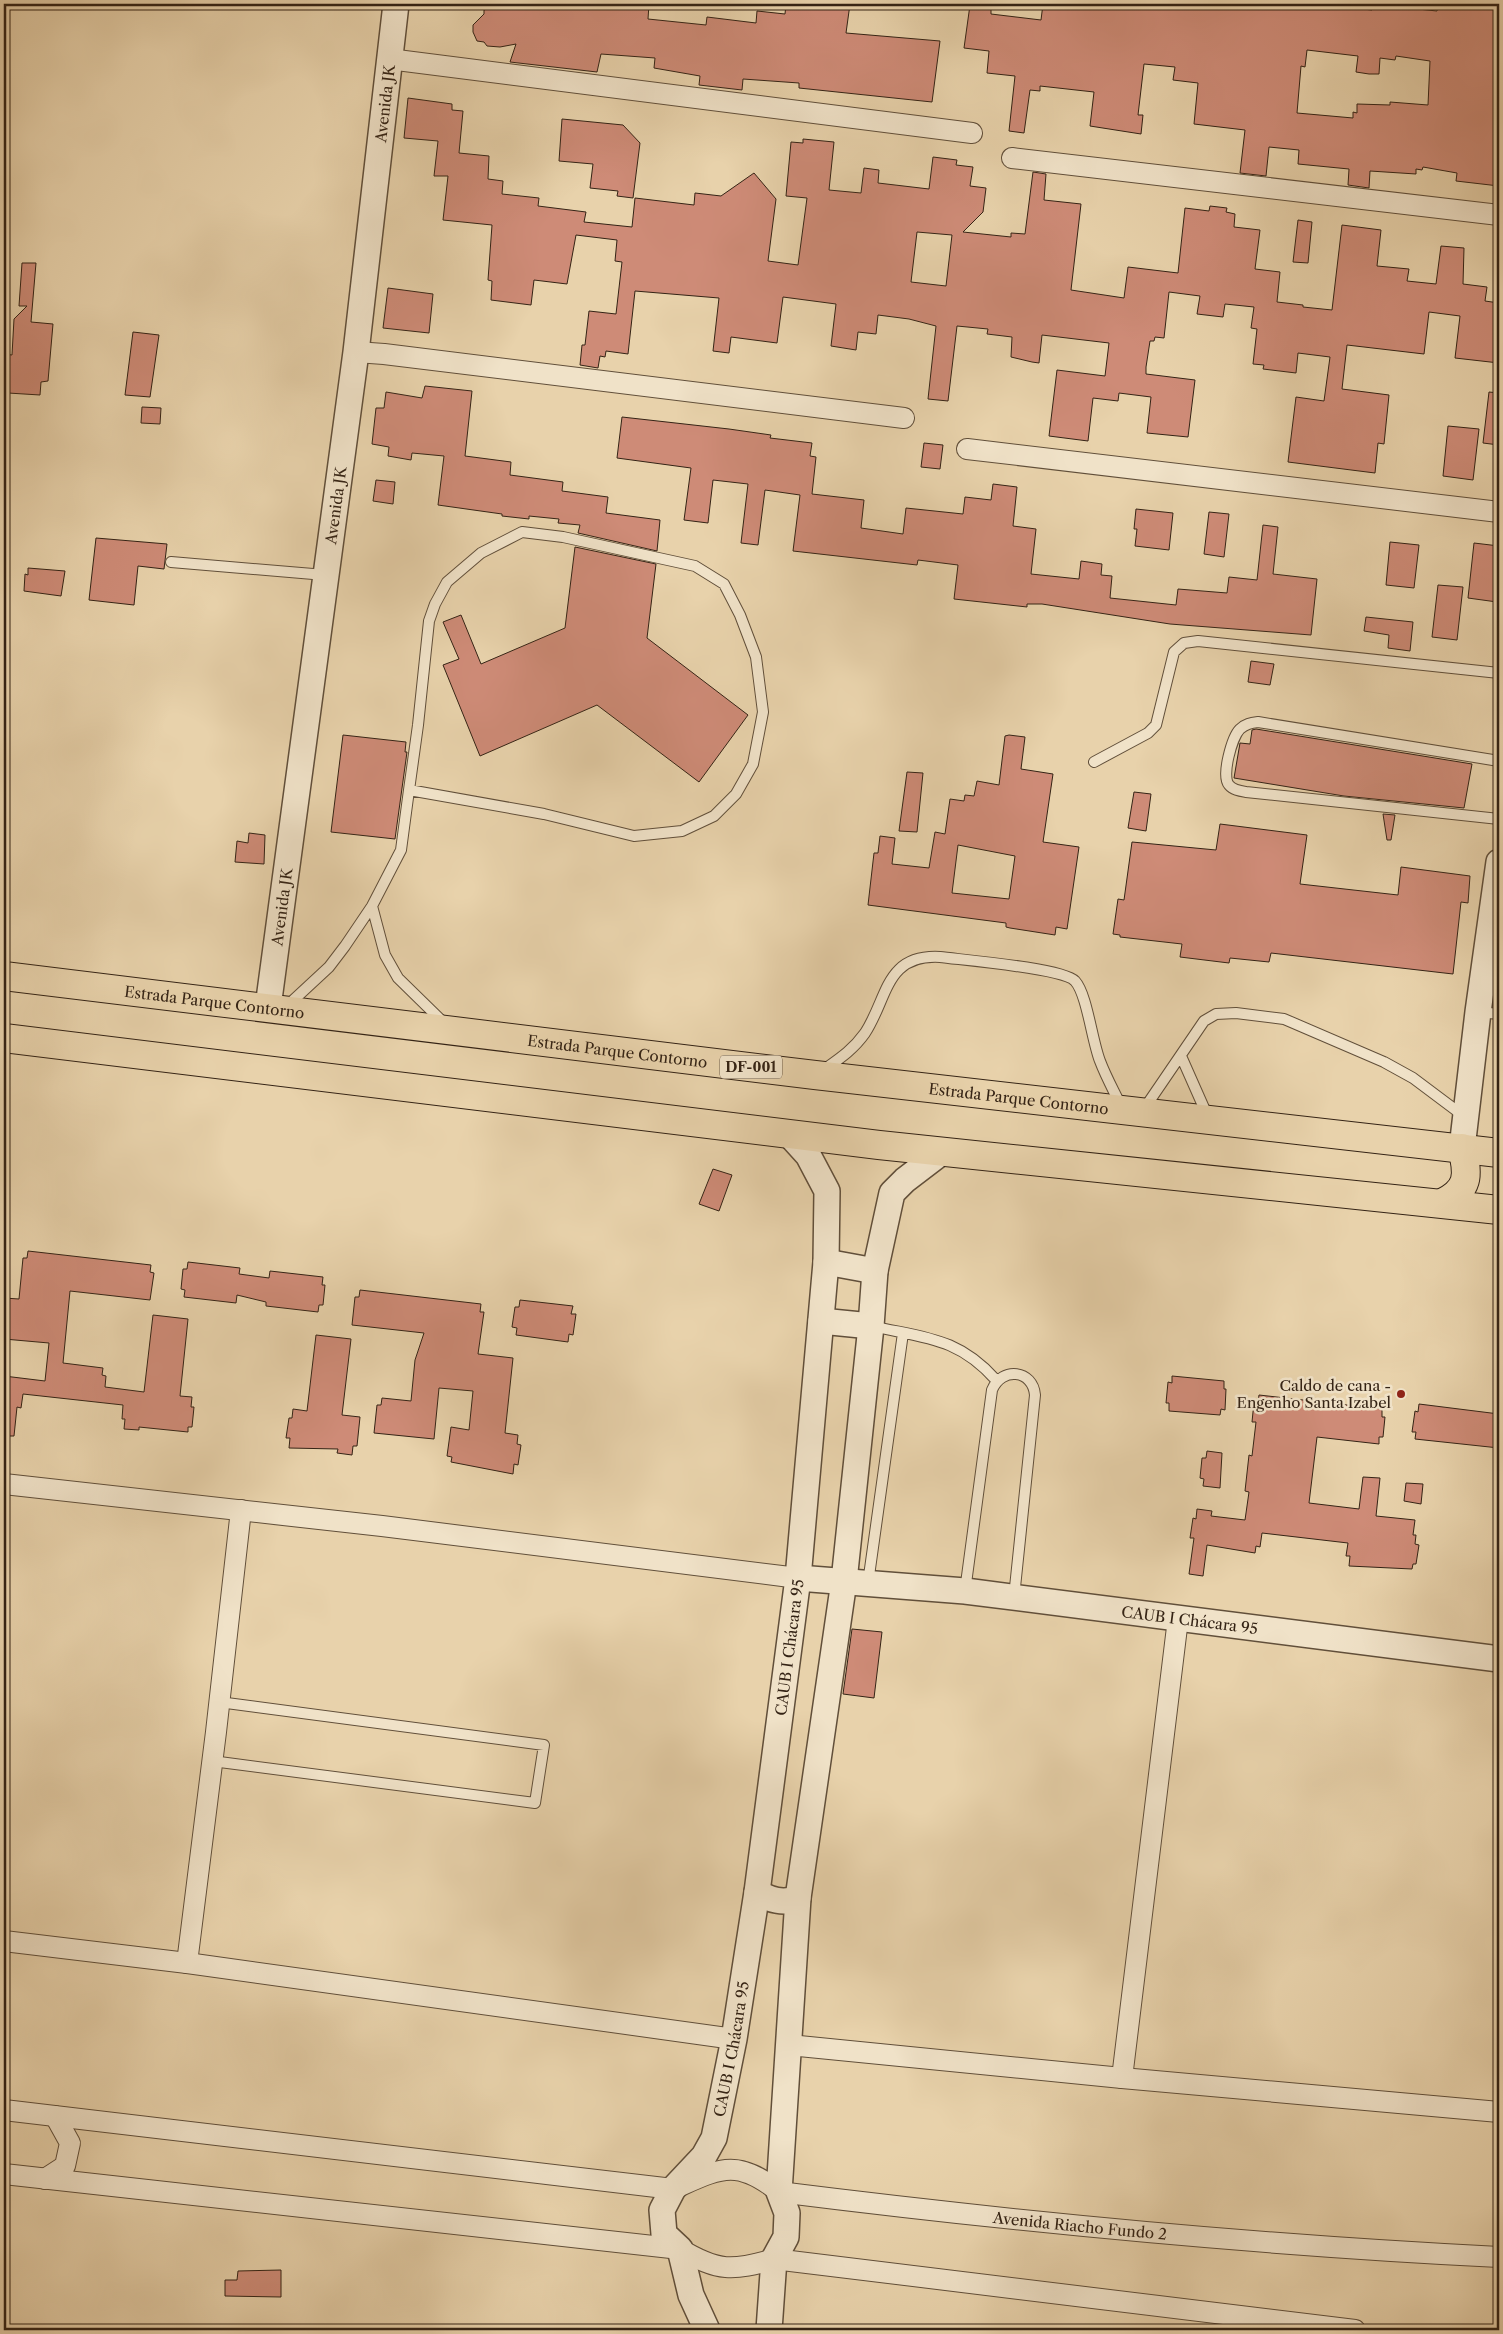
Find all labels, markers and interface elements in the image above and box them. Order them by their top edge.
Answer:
street label: Avenida JK [371,62,399,144]
street label: Avenida JK [321,464,350,547]
street label: Avenida JK [267,866,296,948]
street label: Estrada Parque Contorno [123,981,306,1022]
street label: Estrada Parque Contorno [526,1030,709,1071]
road number: DF-001 [720,1056,782,1078]
street label: Estrada Parque Contorno [928,1079,1110,1118]
place label: Caldo de cana - Engenho Santa Izabel [1237,1376,1392,1412]
marker: Caldo de cana - Engenho Santa Izabel [1395,1388,1407,1400]
street label: CAUB I Chácara 95 [771,1578,807,1717]
street label: CAUB I Chácara 95 [1120,1602,1259,1638]
street label: CAUB I Chácara 95 [709,1980,752,2118]
street label: Avenida Riacho Fundo 2 [991,2207,1168,2243]

